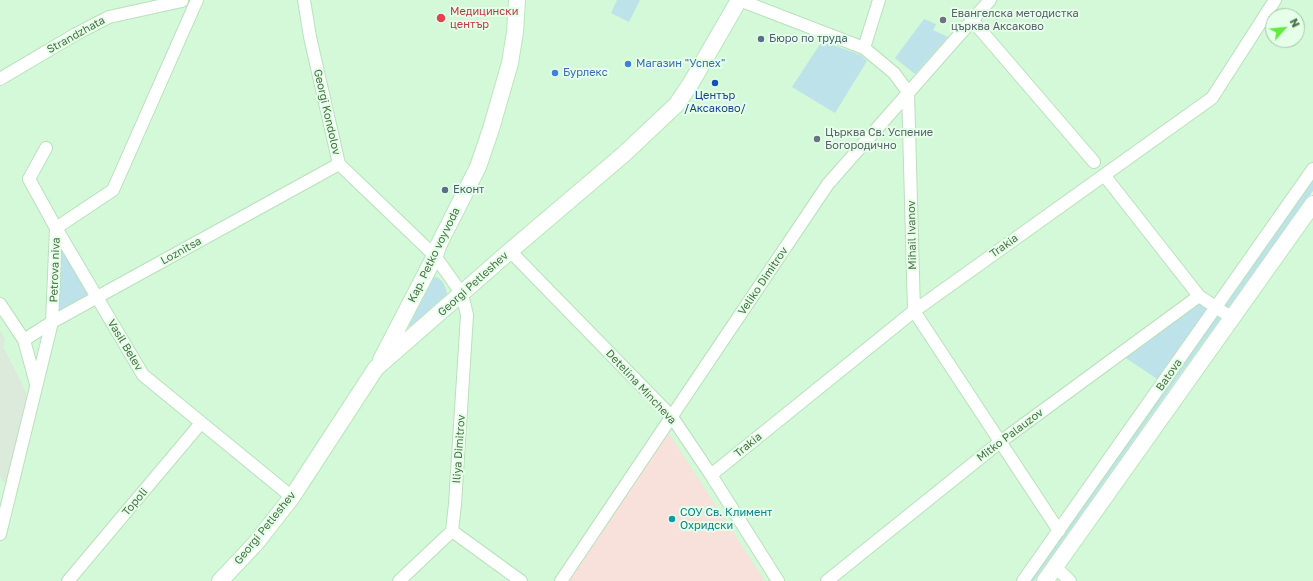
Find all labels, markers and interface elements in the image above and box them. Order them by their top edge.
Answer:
place label: Медицински център [450,5,518,31]
place label: Евангелска методистка църква Аксаково [951,7,1079,33]
north arrow [1265,8,1305,48]
marker: Медицински център [435,12,447,24]
street label: Strandzhata [45,14,107,56]
marker: Евангелска методистка църква Аксаково [938,15,948,25]
text: N [1288,16,1303,29]
place label: Бюро по труда [769,32,848,46]
marker: Бюро по труда [756,34,766,44]
place label: Магазин "Успех" [636,57,725,71]
marker: Магазин "Успех" [623,59,633,69]
place label: Бурлекс [563,66,608,80]
street label: Georgi Kondolov [311,68,343,156]
marker: Бурлекс [550,68,560,78]
marker: Център /Аксаково/ [710,78,720,88]
place label: Център /Аксаково/ [684,89,746,115]
place label: Църква Св. Успение Богородично [825,126,933,152]
marker: Църква Св. Успение Богородично [812,134,822,144]
place label: Еконт [453,183,485,197]
marker: Еконт [440,185,450,195]
street label: Mihail Ivanov [905,200,919,270]
street label: Kap. Petko voyvoda [405,205,463,305]
street label: Trakia [987,231,1021,261]
street label: Loznitsa [158,234,204,268]
street label: Petrova niva [47,237,63,303]
street label: Veliko Dimitrov [735,244,791,318]
street label: Georgi Petleshev [435,249,511,319]
street label: Vasil Belev [105,317,145,373]
street label: Detelina Mincheva [603,347,679,427]
street label: Batova [1153,356,1185,394]
street label: Mitko Palauzov [974,406,1046,464]
street label: Iliya Dimitrov [450,414,468,484]
street label: Trakia [732,430,764,460]
street label: Topoli [120,485,150,519]
street label: Georgi Petleshev [232,489,298,567]
place label: СОУ Св. Климент Охридски [680,506,773,532]
marker: СОУ Св. Климент Охридски [667,514,677,524]

